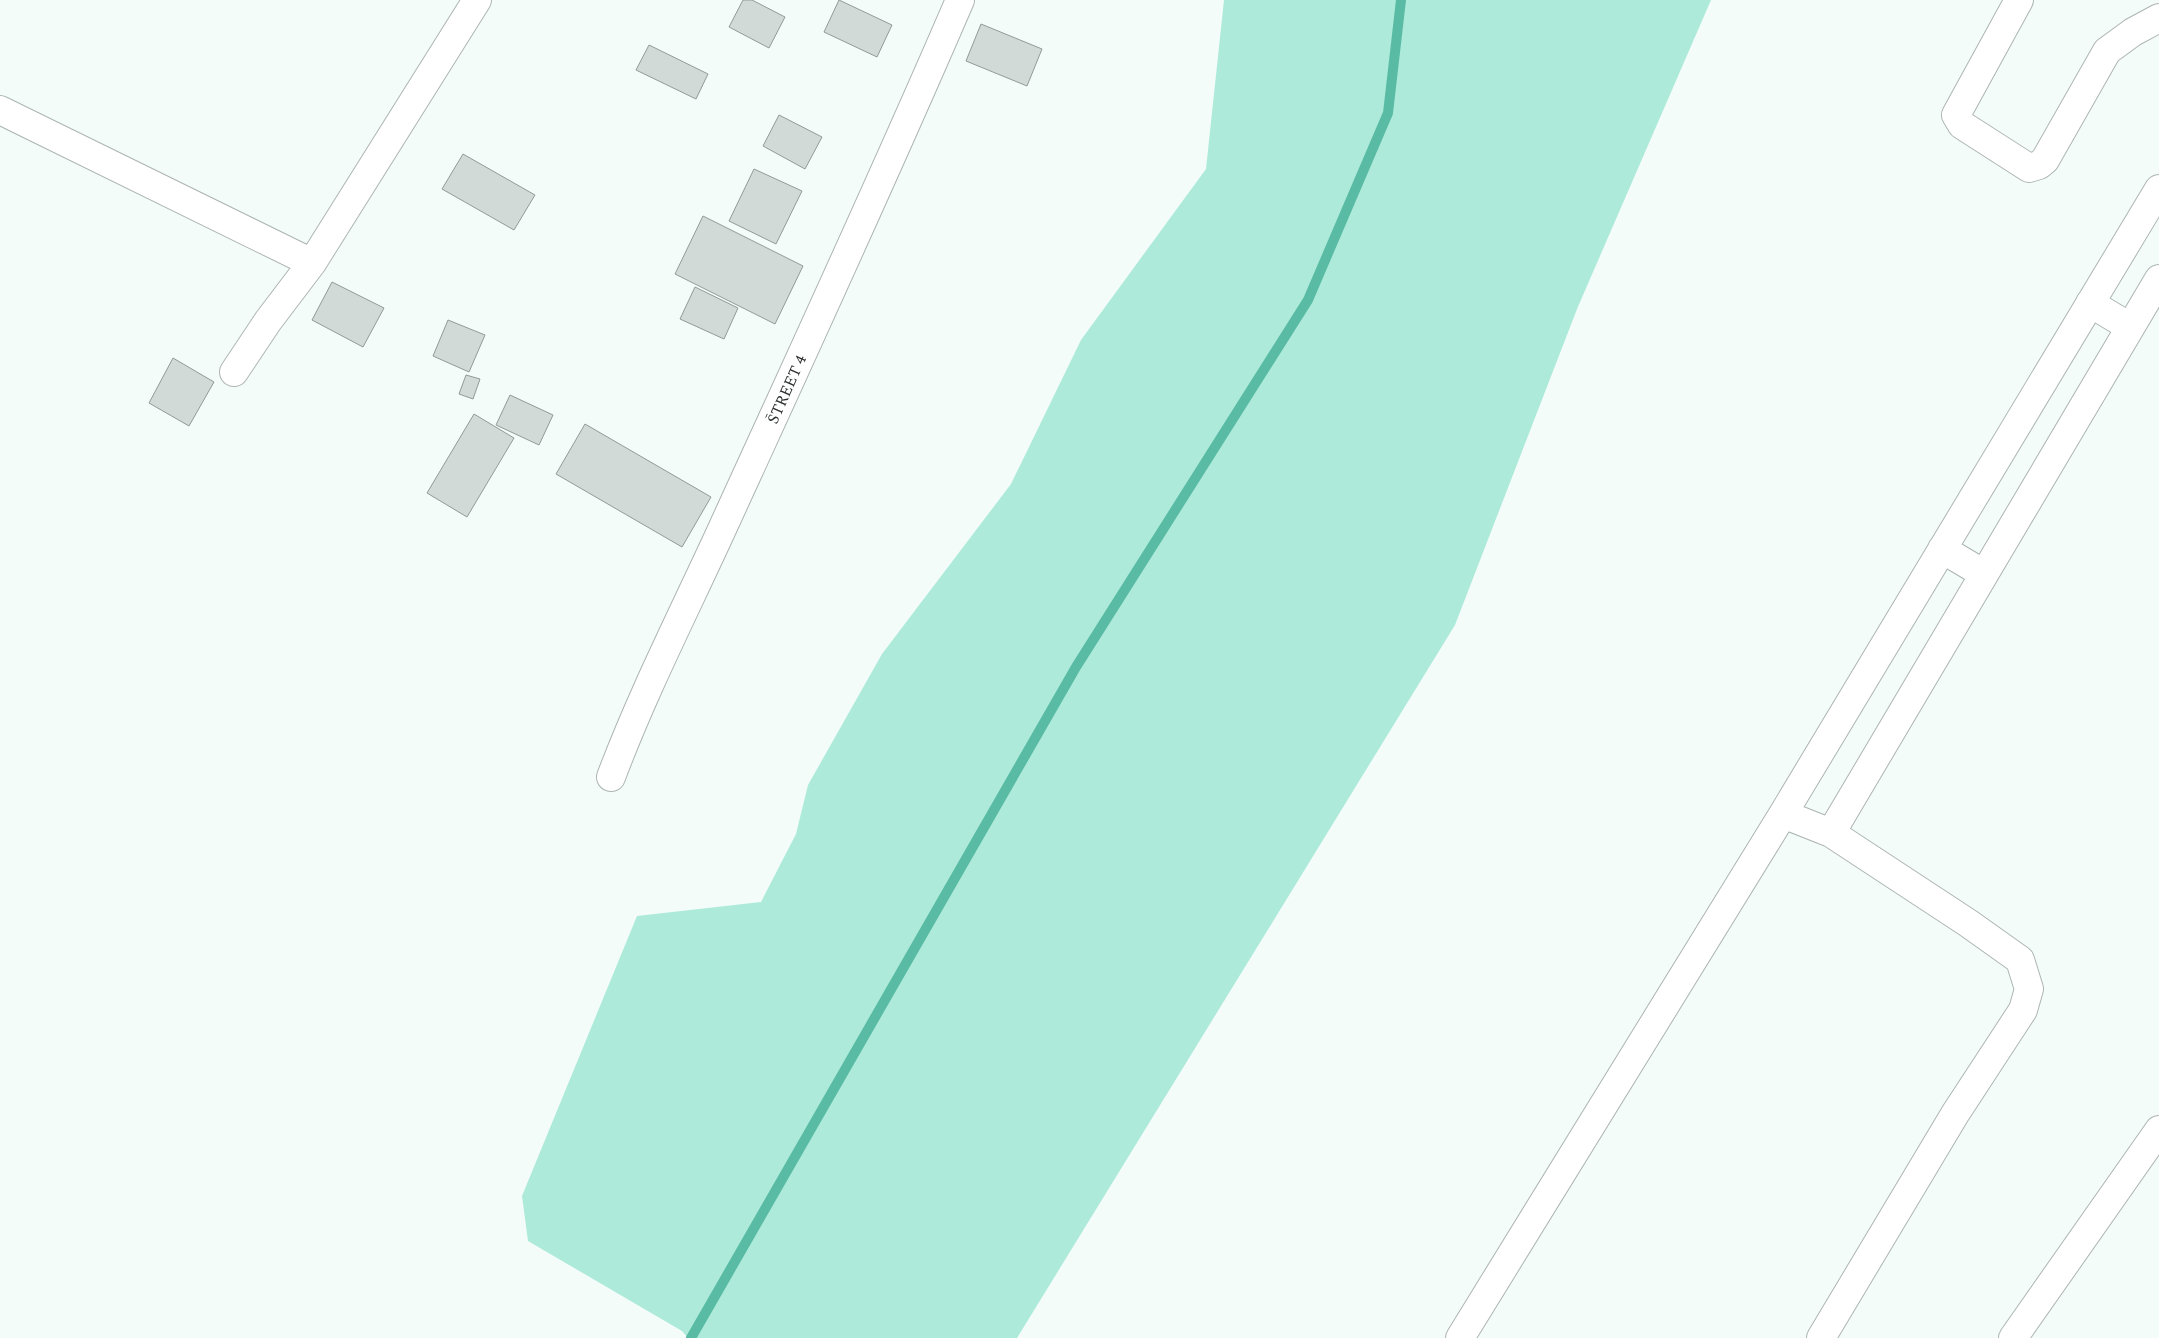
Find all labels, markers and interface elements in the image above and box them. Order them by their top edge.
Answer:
street label: S̄TREET 4 [761,351,813,428]

